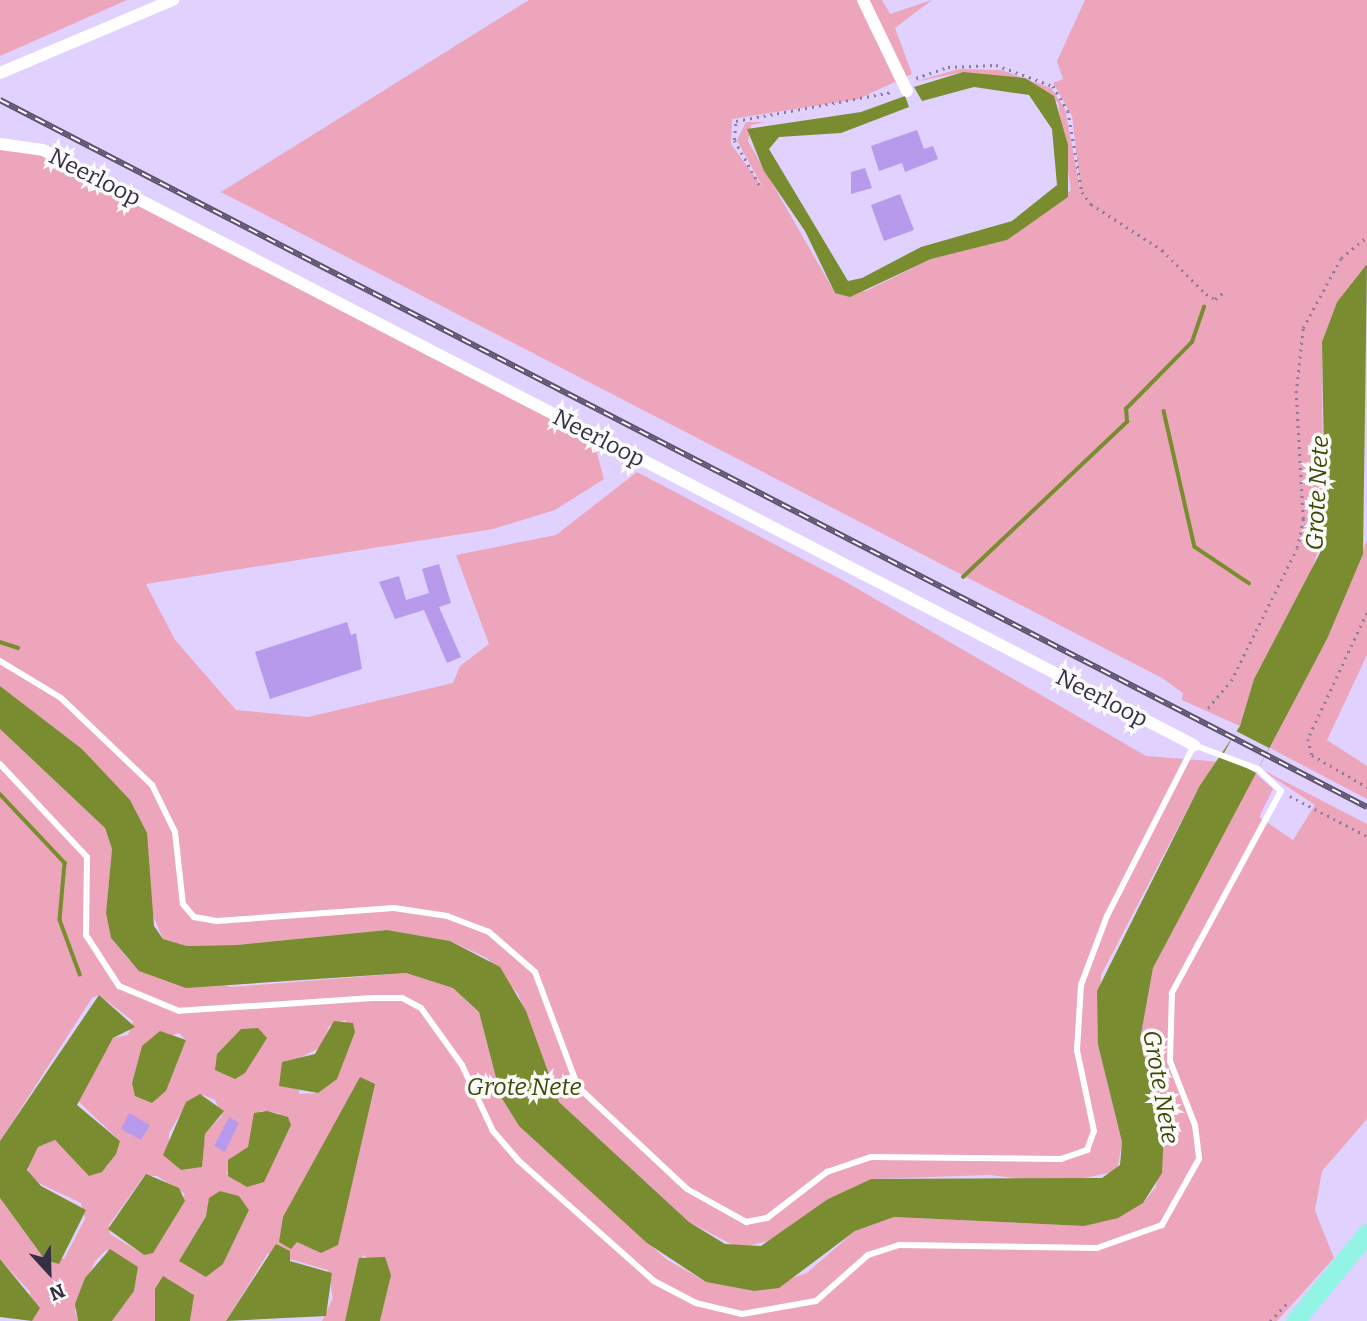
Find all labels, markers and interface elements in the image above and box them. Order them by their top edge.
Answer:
street label: Neerloop [44,142,146,212]
street label: Neerloop [548,403,650,473]
water label: Grote Nete [1301,435,1335,551]
street label: Neerloop [1051,663,1153,733]
water label: Grote Nete [1136,1028,1184,1146]
water label: Grote Nete [467,1074,581,1102]
north arrow [14,1237,84,1307]
text: N [46,1279,68,1305]

